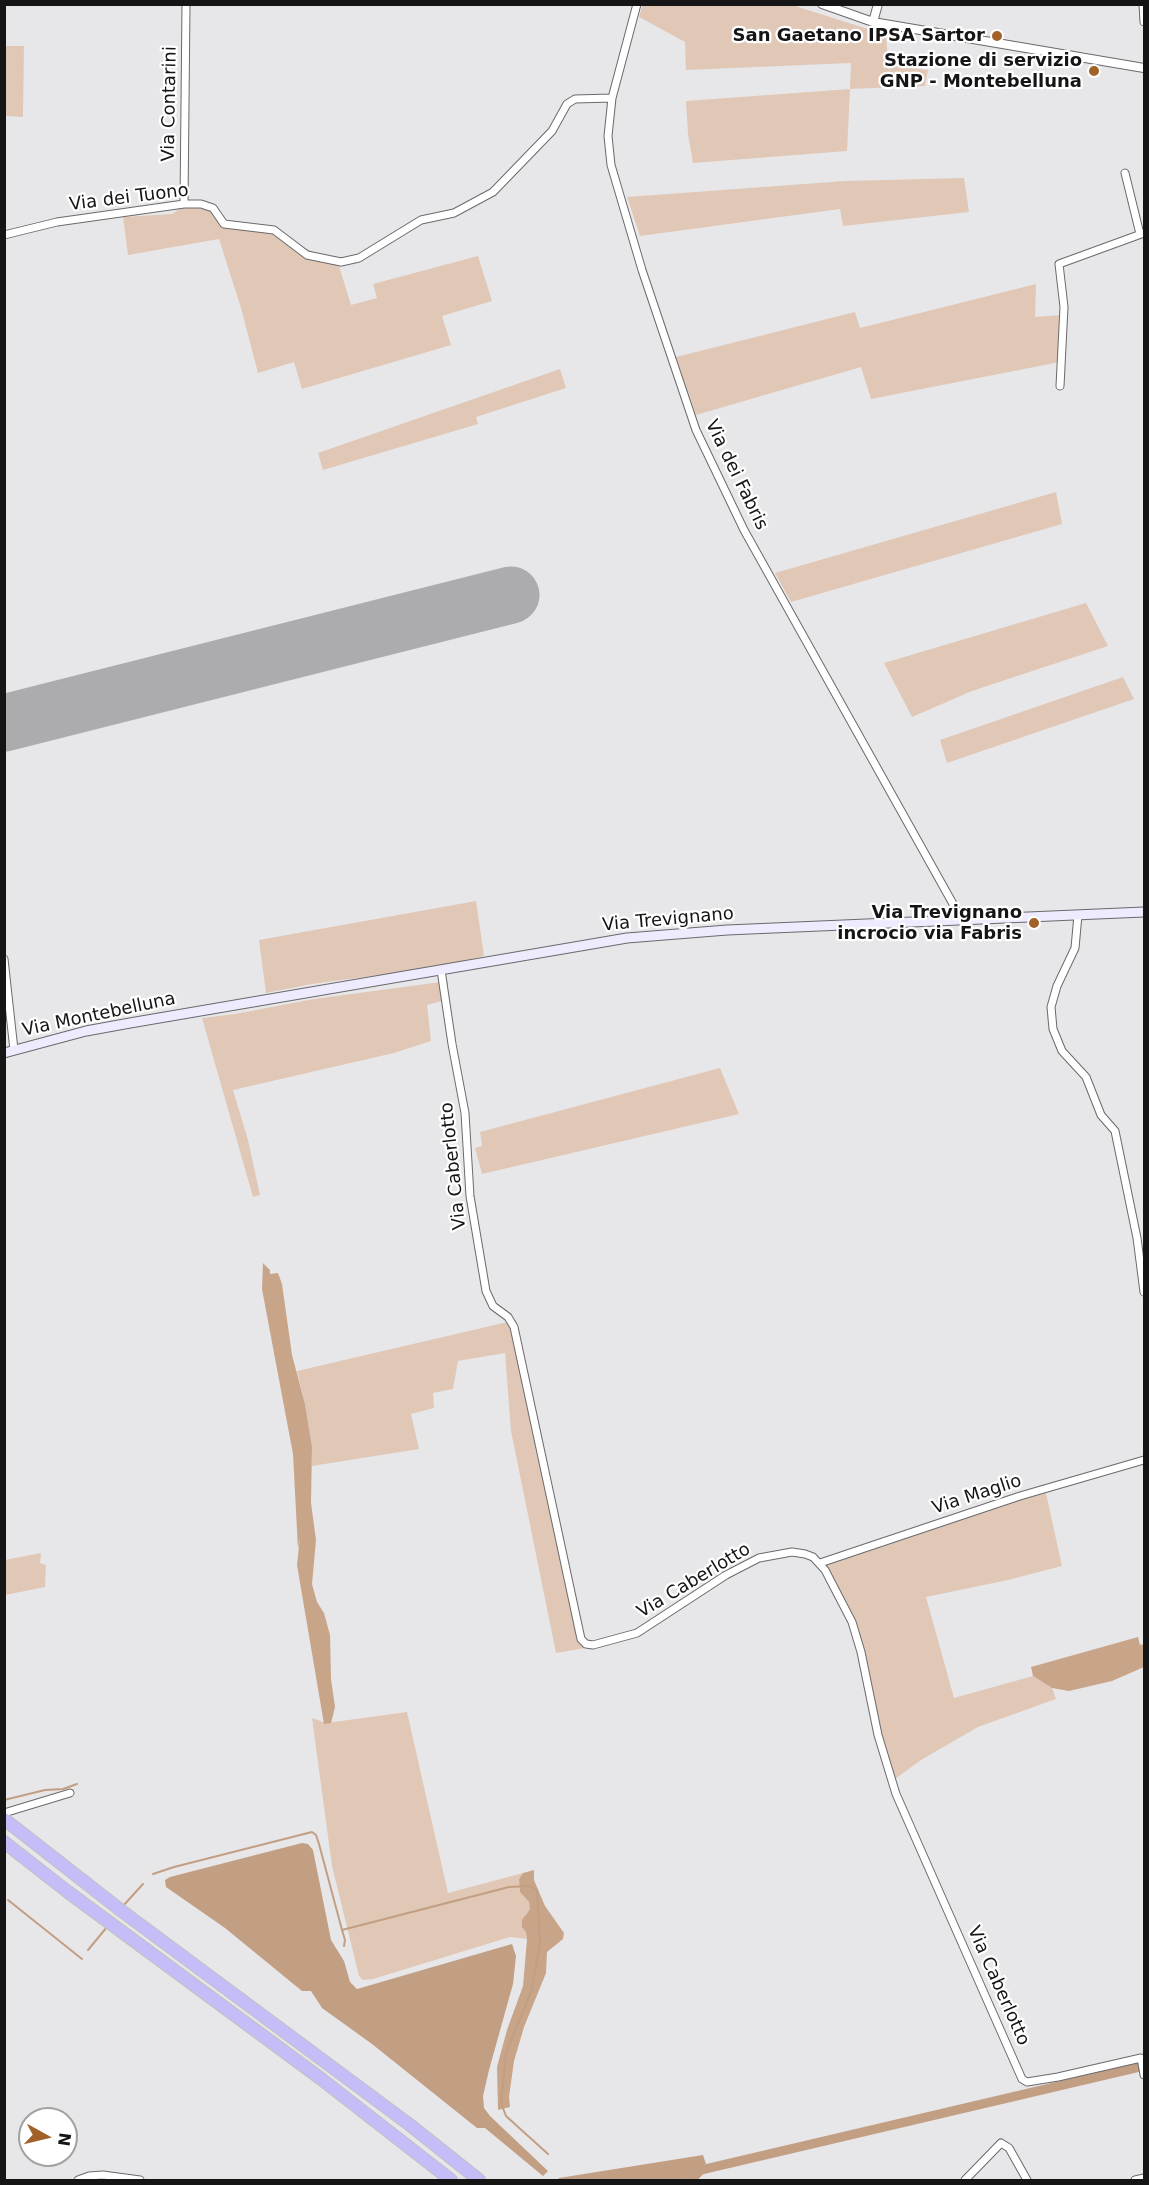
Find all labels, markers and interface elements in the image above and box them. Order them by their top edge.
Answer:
place label: San Gaetano IPSA Sartor [733,25,985,47]
marker: San Gaetano IPSA Sartor [990,29,1004,43]
street label: Via Contarini [158,46,182,162]
place label: Stazione di servizio GNP - Montebelluna [880,50,1082,92]
marker: Stazione di servizio GNP - Montebelluna [1087,64,1101,78]
street label: Via dei Tuono [68,180,190,216]
street label: Via dei Fabris [700,416,772,534]
place label: Via Trevignano incrocio via Fabris [837,902,1022,944]
street label: Via Trevignano [601,903,735,937]
marker: Via Trevignano incrocio via Fabris [1027,916,1041,930]
street label: Via Montebelluna [20,988,178,1042]
street label: Via Caberlotto [437,1101,471,1231]
street label: Via Maglio [930,1470,1024,1520]
street label: Via Caberlotto [633,1539,755,1623]
street label: Via Caberlotto [962,1923,1034,2049]
north arrow [18,2107,78,2167]
text: N [54,2131,75,2147]

